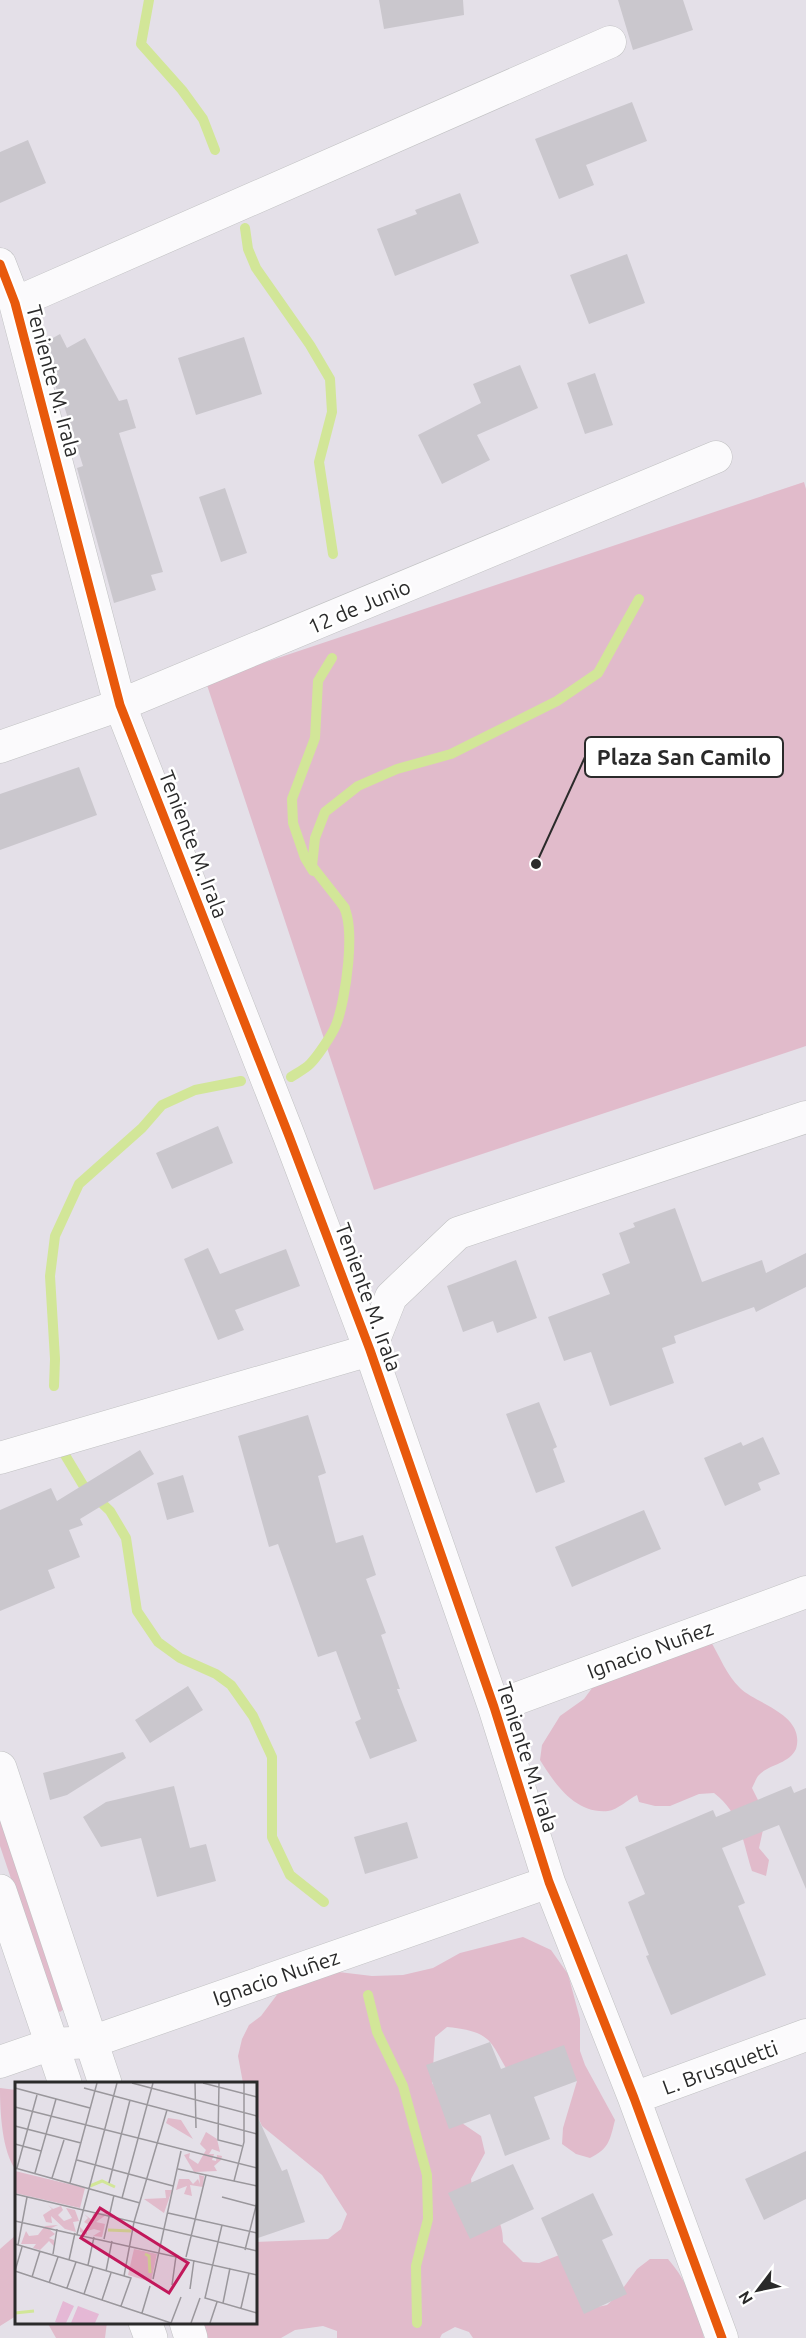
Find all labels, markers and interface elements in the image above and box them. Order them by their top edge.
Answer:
street label: Teniente M. Irala [22,302,86,460]
street label: 12 de Junio [304,574,414,638]
callout: Plaza San Camilo [585,737,783,777]
text: Plaza San Camilo [597,744,771,769]
street label: Teniente M. Irala [155,767,233,921]
street label: Teniente M. Irala [331,1219,407,1375]
street label: Ignacio Nuñez [584,1615,716,1683]
street label: Teniente M. Irala [492,1679,564,1835]
street label: Ignacio Nuñez [209,1944,343,2010]
street label: L. Brusquetti [659,2035,781,2099]
inset map [15,2082,256,2323]
north arrow [728,2260,788,2320]
text: N [734,2288,756,2308]

